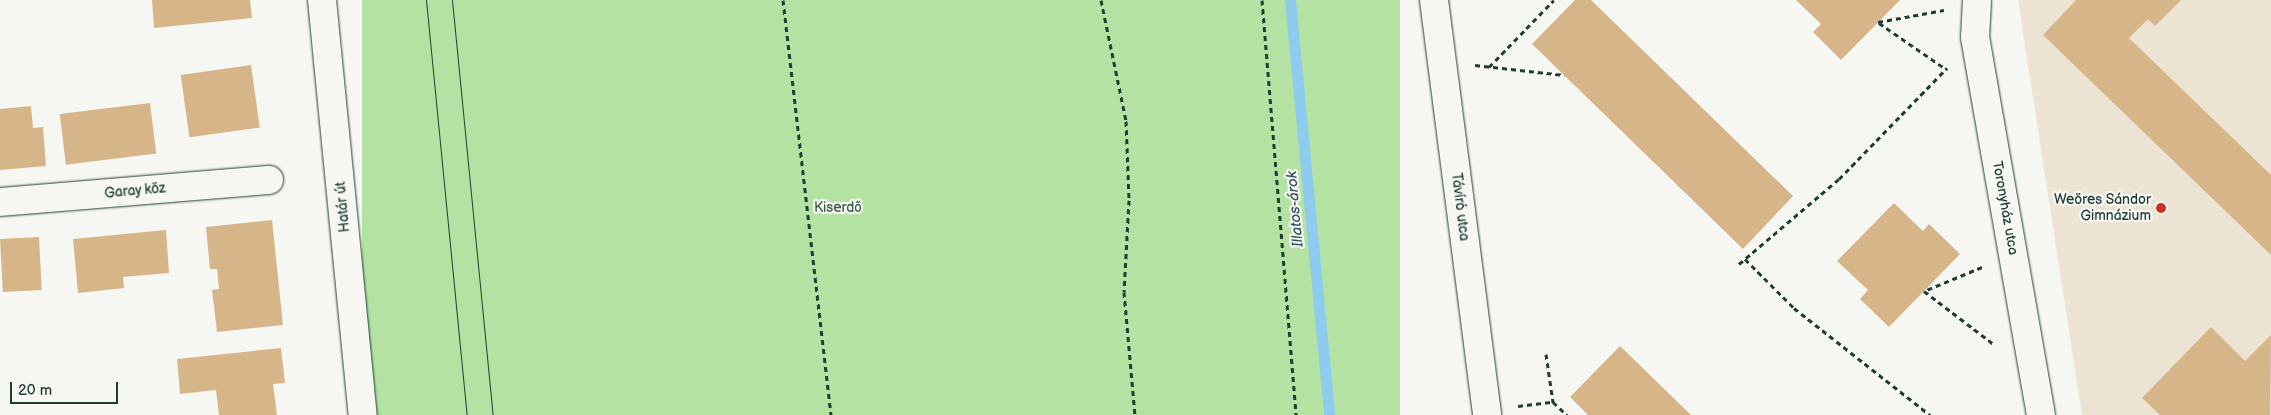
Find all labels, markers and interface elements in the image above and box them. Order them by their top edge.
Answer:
street label: Toronyház utca [1988,160,2022,256]
water label: Illatos-árok [1283,170,1307,248]
street label: Távíró utca [1447,172,1473,242]
street label: Garay köz [103,180,167,202]
street label: Határ út [332,181,354,233]
place label: Weöres Sándor Gimnázium [2054,192,2151,224]
park label: Kiserdő [814,200,862,216]
marker: Weöres Sándor Gimnázium [2155,202,2167,214]
scale bar [12,372,120,404]
text: 20 m [18,381,52,400]

